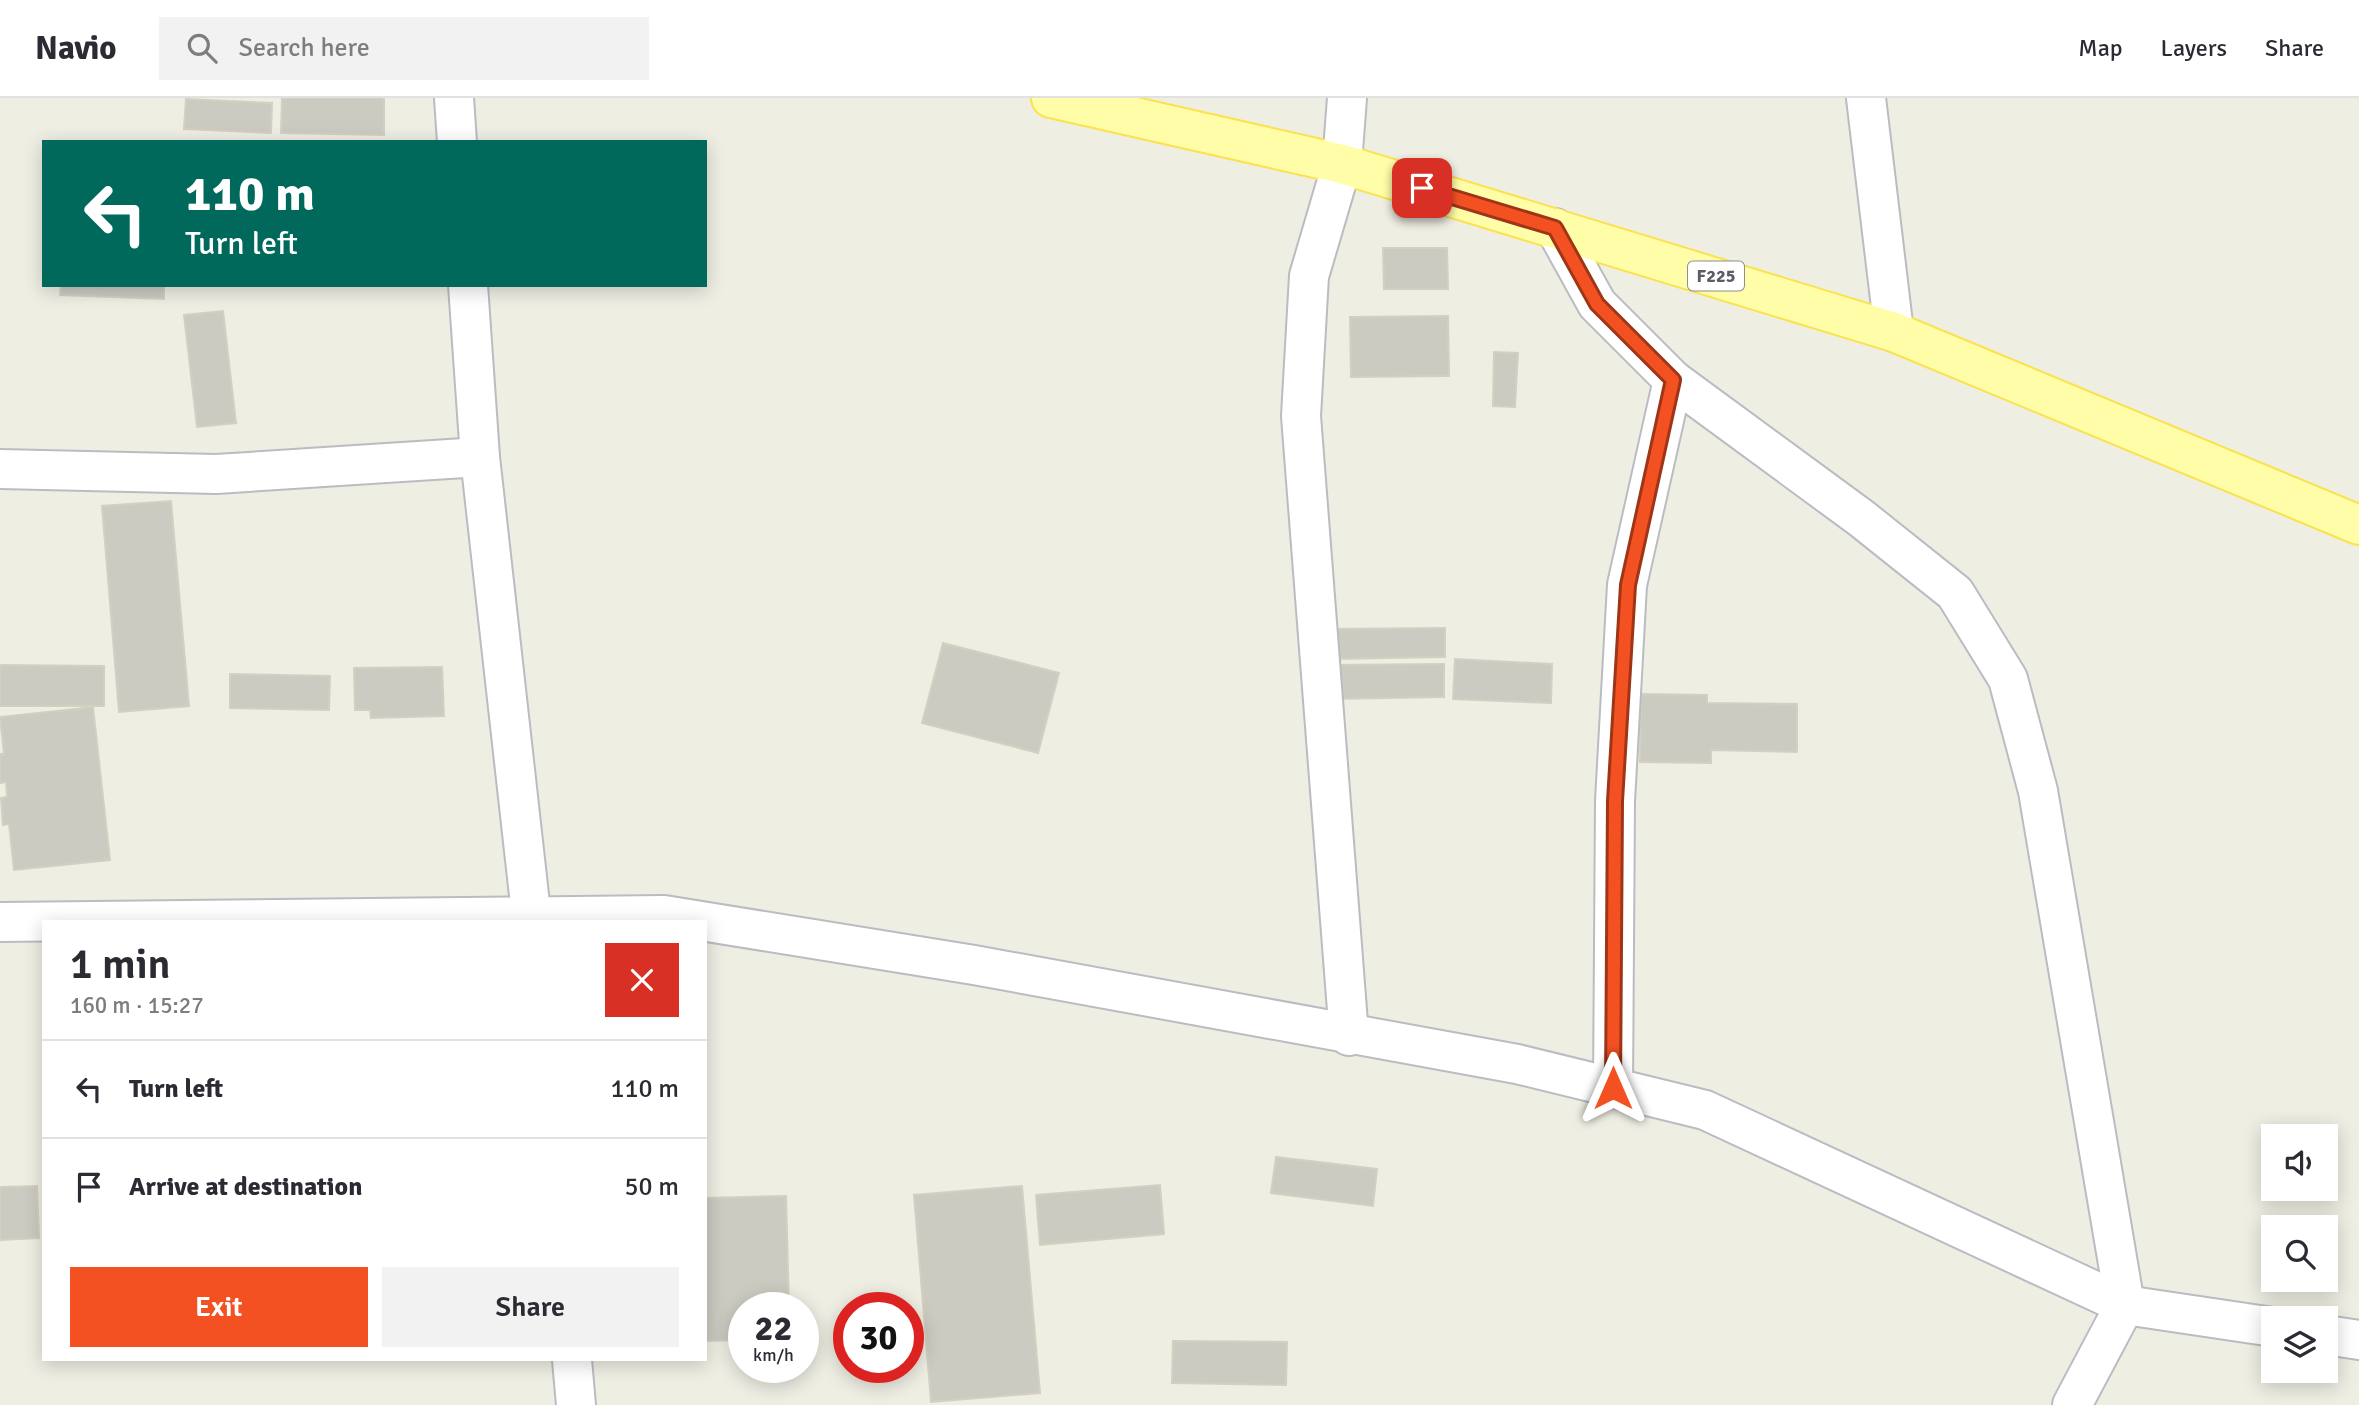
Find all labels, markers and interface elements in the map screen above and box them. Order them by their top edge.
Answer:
search box [159,17,649,80]
text: Navio [35,28,117,69]
icon: search [183,29,221,67]
text: Search here [239,32,370,64]
text: Map [2078,33,2123,63]
text: Layers [2161,33,2227,63]
text: Share [2265,33,2324,63]
pin [1392,158,1452,218]
text: 110 m [185,164,315,224]
icon: left [70,168,161,259]
icon: arrive [1403,169,1441,207]
text: Turn left [185,224,298,263]
road number: F225 [1688,261,1744,290]
text: 1 min [70,939,171,990]
button: close [605,943,679,1017]
text: 160 m · 15:27 [70,991,204,1020]
position arrow [1576,1051,1650,1125]
icon: left [70,1070,108,1108]
text: Turn left [129,1073,223,1105]
text: 110 m [610,1073,679,1105]
map controls [2261,1124,2338,1383]
button: sound [2261,1124,2338,1201]
icon: arrive [70,1168,108,1206]
text: Arrive at destination [129,1171,362,1203]
text: 50 m [624,1171,679,1203]
button: search [2261,1215,2338,1292]
button: Exit [70,1267,368,1347]
button: Share [382,1267,679,1347]
speed limit sign: 30 [833,1292,924,1383]
button: layers [2261,1306,2338,1383]
text: 22 [755,1307,792,1350]
text: km/h [753,1344,794,1366]

